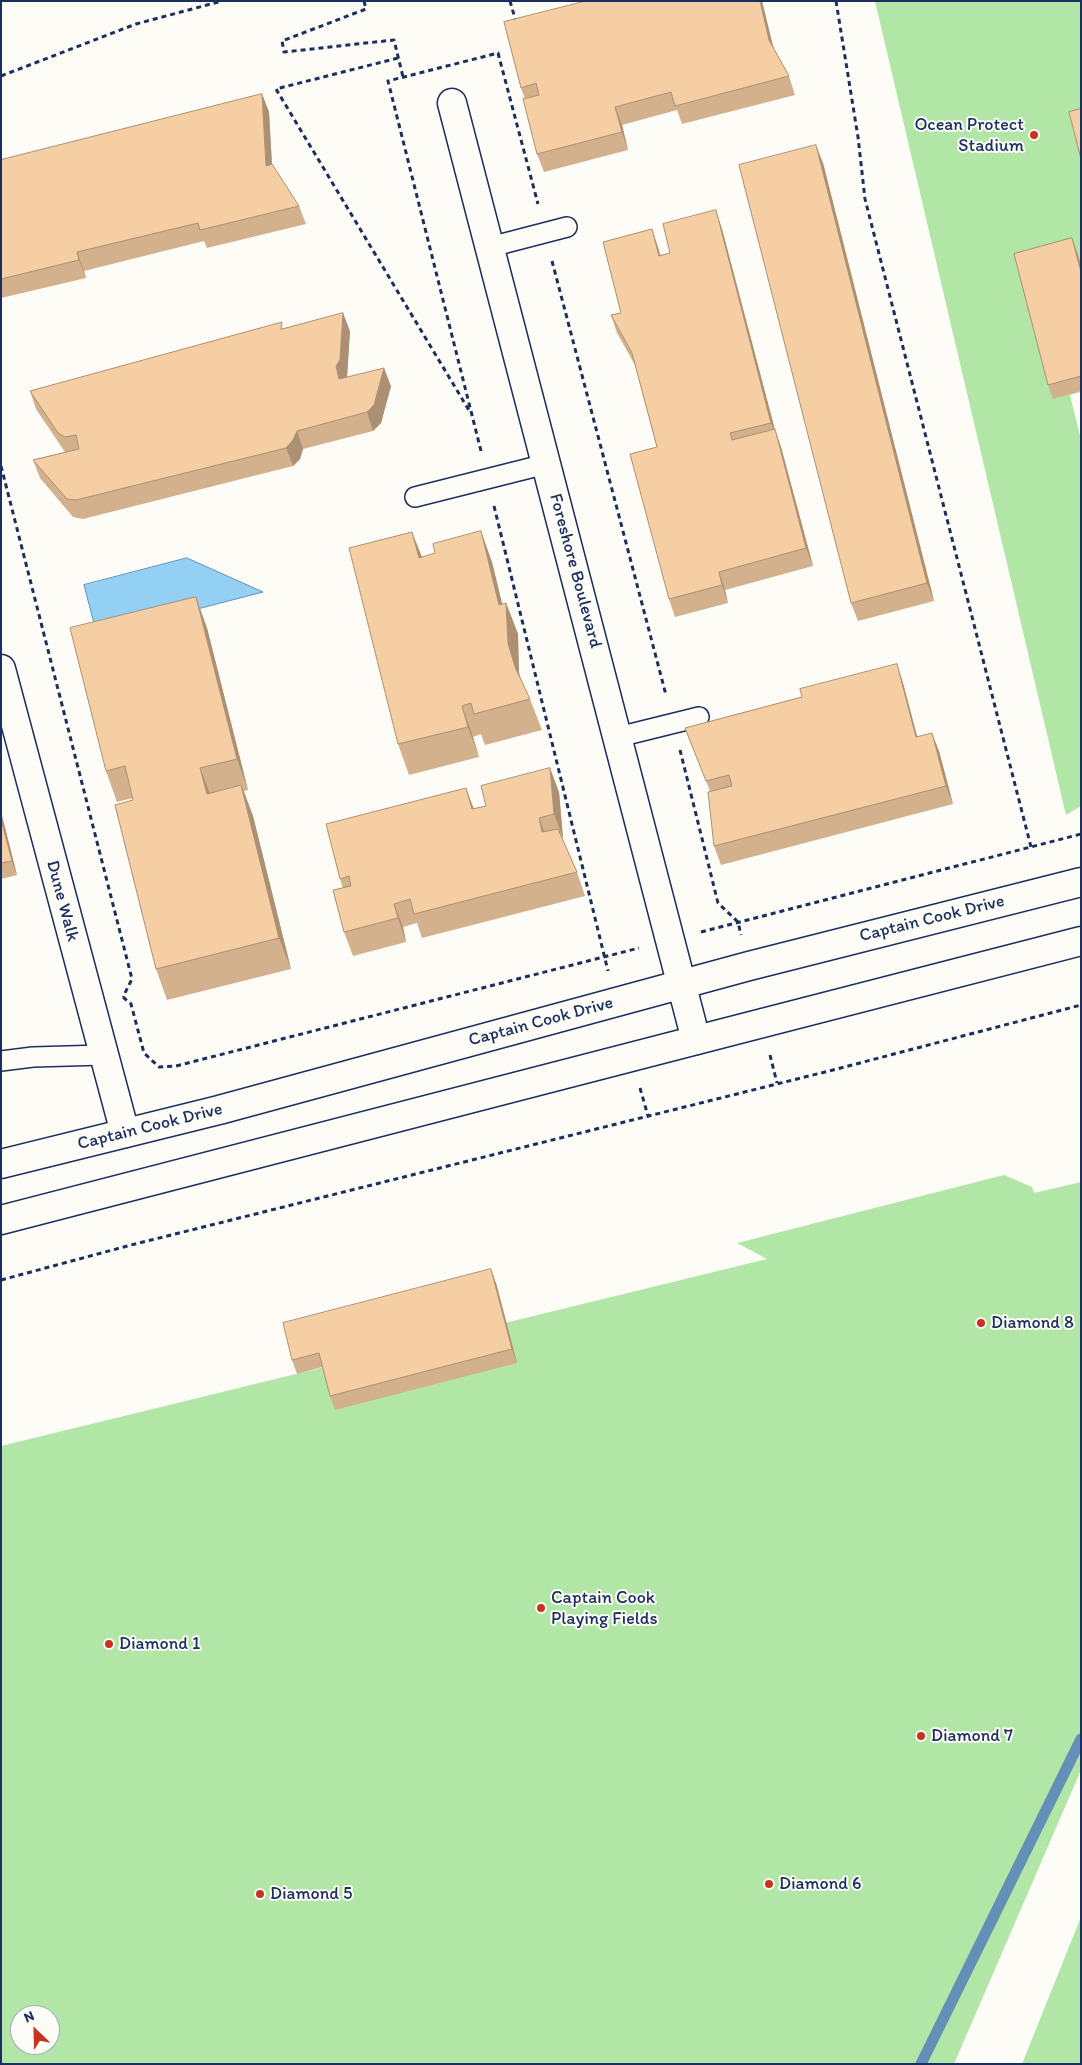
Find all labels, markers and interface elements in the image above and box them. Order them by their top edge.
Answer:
place label: Ocean Protect Stadium [914,114,1024,156]
marker: Ocean Protect Stadium [1028,129,1040,141]
street label: Foreshore Boulevard [544,491,606,651]
street label: Dune Walk [41,858,83,944]
street label: Captain Cook Drive [857,891,1007,947]
street label: Captain Cook Drive [466,992,616,1052]
street label: Captain Cook Drive [75,1099,225,1155]
place label: Diamond 8 [991,1312,1074,1334]
marker: Diamond 8 [975,1317,987,1329]
place label: Captain Cook Playing Fields [551,1587,658,1630]
marker: Captain Cook Playing Fields [535,1602,547,1614]
place label: Diamond 1 [119,1633,200,1655]
marker: Diamond 1 [103,1638,115,1650]
place label: Diamond 7 [931,1725,1013,1747]
marker: Diamond 7 [915,1730,927,1742]
place label: Diamond 6 [779,1873,862,1895]
marker: Diamond 6 [763,1878,775,1890]
place label: Diamond 5 [270,1883,353,1905]
marker: Diamond 5 [254,1888,266,1900]
north arrow [10,2005,60,2055]
text: N [21,2007,37,2026]

